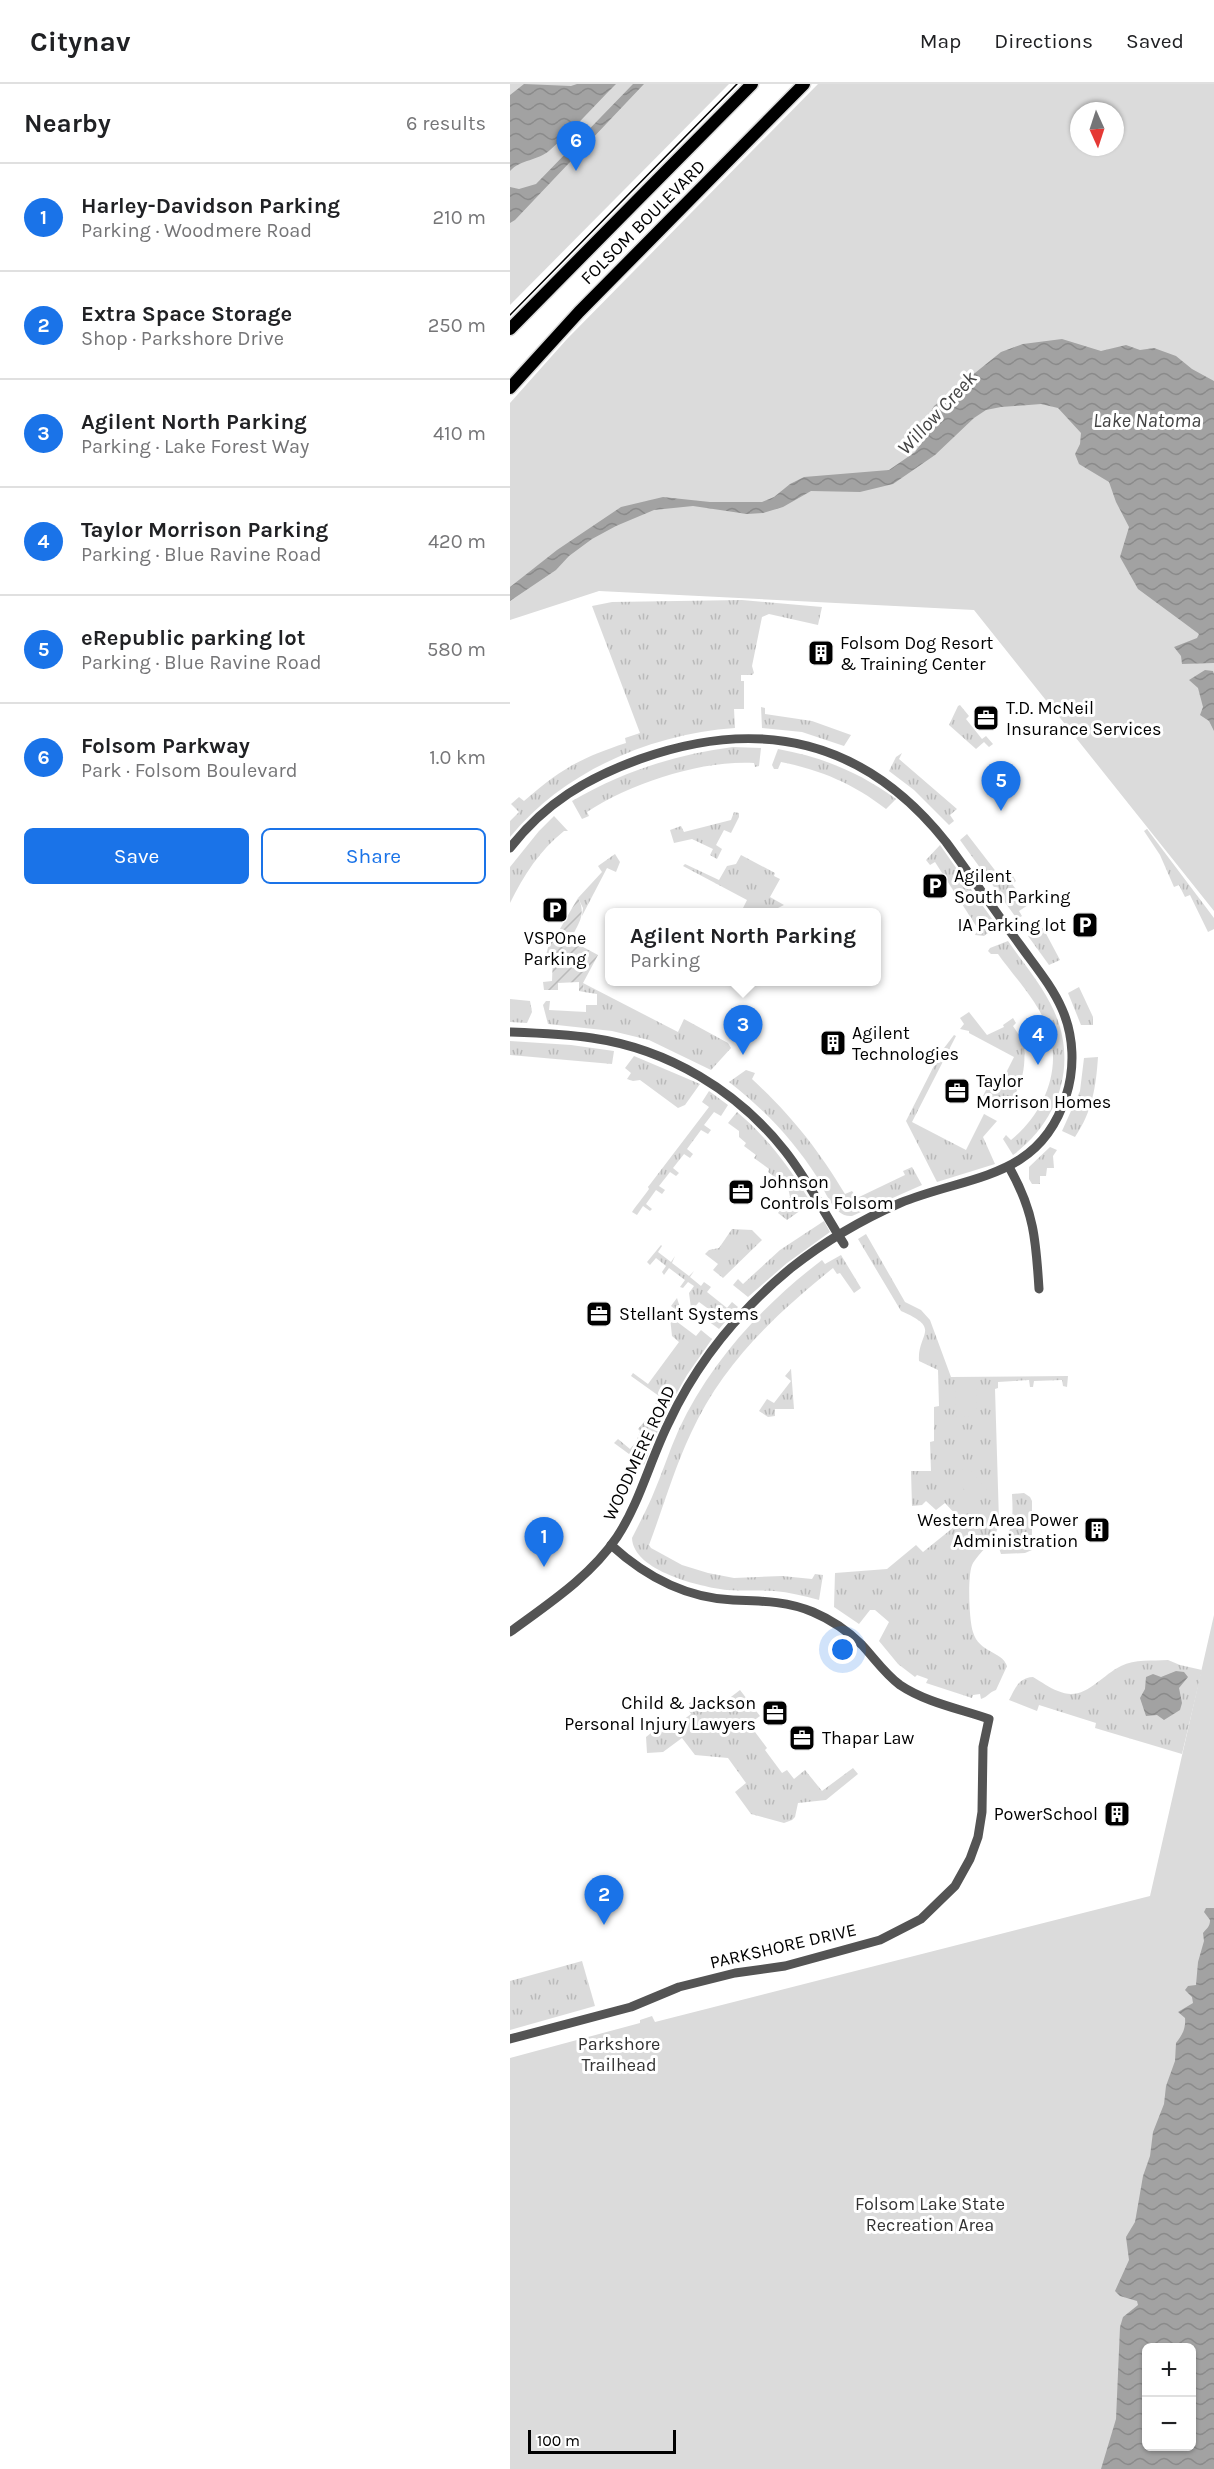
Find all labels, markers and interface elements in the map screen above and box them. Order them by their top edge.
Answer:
text: Citynav [30,25,130,58]
text: Map [920,29,961,53]
text: Directions [994,29,1093,53]
text: Saved [1126,29,1184,53]
north arrow [1070,102,1124,156]
text: Nearby [24,108,111,139]
text: 6 results [406,112,486,135]
pin: 6 [556,122,596,171]
street label: FOLSOM BOULEVARD [576,155,710,289]
text: Harley-Davidson Parking [81,193,340,219]
text: 1 [40,206,47,229]
text: 210 m [432,206,486,229]
text: Parking · Woodmere Road [81,219,312,242]
text: Extra Space Storage [81,301,292,327]
text: 2 [37,314,50,337]
text: 250 m [428,314,486,337]
text: Shop · Parkshore Drive [81,327,284,350]
water label: Willow Creek [893,366,982,459]
text: Agilent North Parking [81,409,307,435]
water label: Lake Natoma [1093,409,1201,432]
text: 3 [37,422,50,445]
text: 410 m [433,422,486,445]
text: Parking · Lake Forest Way [81,435,309,458]
text: Taylor Morrison Parking [81,517,328,543]
text: 4 [38,530,49,553]
text: 420 m [428,530,486,553]
text: Parking · Blue Ravine Road [81,543,322,566]
text: eRepublic parking lot [81,625,305,651]
place label: Folsom Dog Resort & Training Center [840,632,993,675]
text: 5 [38,638,49,661]
text: 580 m [427,638,486,661]
building icon: Folsom Dog Resort & Training Center [806,638,836,668]
text: Parking · Blue Ravine Road [81,651,322,674]
place label: T.D. McNeil Insurance Services [1006,697,1161,740]
office icon: T.D. McNeil Insurance Services [971,703,1001,733]
text: Folsom Parkway [81,733,250,759]
text: 6 [37,746,50,769]
text: 1.0 km [429,746,486,769]
text: Park · Folsom Boulevard [81,759,297,782]
pin: 5 [982,762,1020,811]
button: Save [24,828,249,884]
button: Share [261,828,486,884]
place label: Agilent South Parking [954,865,1070,908]
parking icon: Agilent South Parking [920,871,950,901]
parking icon: VSPOne Parking [540,895,570,925]
popup [605,908,881,986]
parking icon: IA Parking lot [1070,910,1100,940]
place label: IA Parking lot [958,914,1066,936]
text: Agilent North Parking [630,923,856,949]
place label: VSPOne Parking [524,927,586,970]
text: Parking [630,949,700,972]
pin: 3 [724,1006,762,1055]
pin: 4 [1018,1016,1058,1065]
place label: Agilent Technologies [852,1022,959,1065]
building icon: Agilent Technologies [818,1028,848,1058]
place label: Taylor Morrison Homes [976,1070,1111,1113]
office icon: Taylor Morrison Homes [942,1076,972,1106]
place label: Johnson Controls Folsom [760,1171,894,1214]
office icon: Johnson Controls Folsom [726,1177,756,1207]
office icon: Stellant Systems [584,1299,614,1329]
place label: Stellant Systems [619,1303,759,1325]
street label: WOODMERE ROAD [598,1382,680,1524]
place label: Western Area Power Administration [917,1509,1078,1552]
building icon: Western Area Power Administration [1082,1515,1112,1545]
pin: 1 [525,1518,564,1567]
your location [828,1635,857,1664]
place label: Child & Jackson Personal Injury Lawyers [564,1692,756,1735]
office icon: Child & Jackson Personal Injury Lawyers [760,1698,790,1728]
office icon: Thapar Law [787,1723,817,1753]
place label: Thapar Law [822,1727,914,1749]
building icon: PowerSchool [1102,1799,1132,1829]
place label: PowerSchool [994,1803,1098,1825]
pin: 2 [584,1876,623,1925]
street label: PARKSHORE DRIVE [708,1918,858,1974]
park label: Parkshore Trailhead [578,2033,660,2076]
park label: Folsom Lake State Recreation Area [855,2193,1005,2236]
map controls [1142,2343,1196,2451]
button: + [1142,2343,1196,2397]
button: − [1142,2397,1196,2451]
scale bar [528,2427,676,2454]
text: 100 m [537,2431,580,2450]

